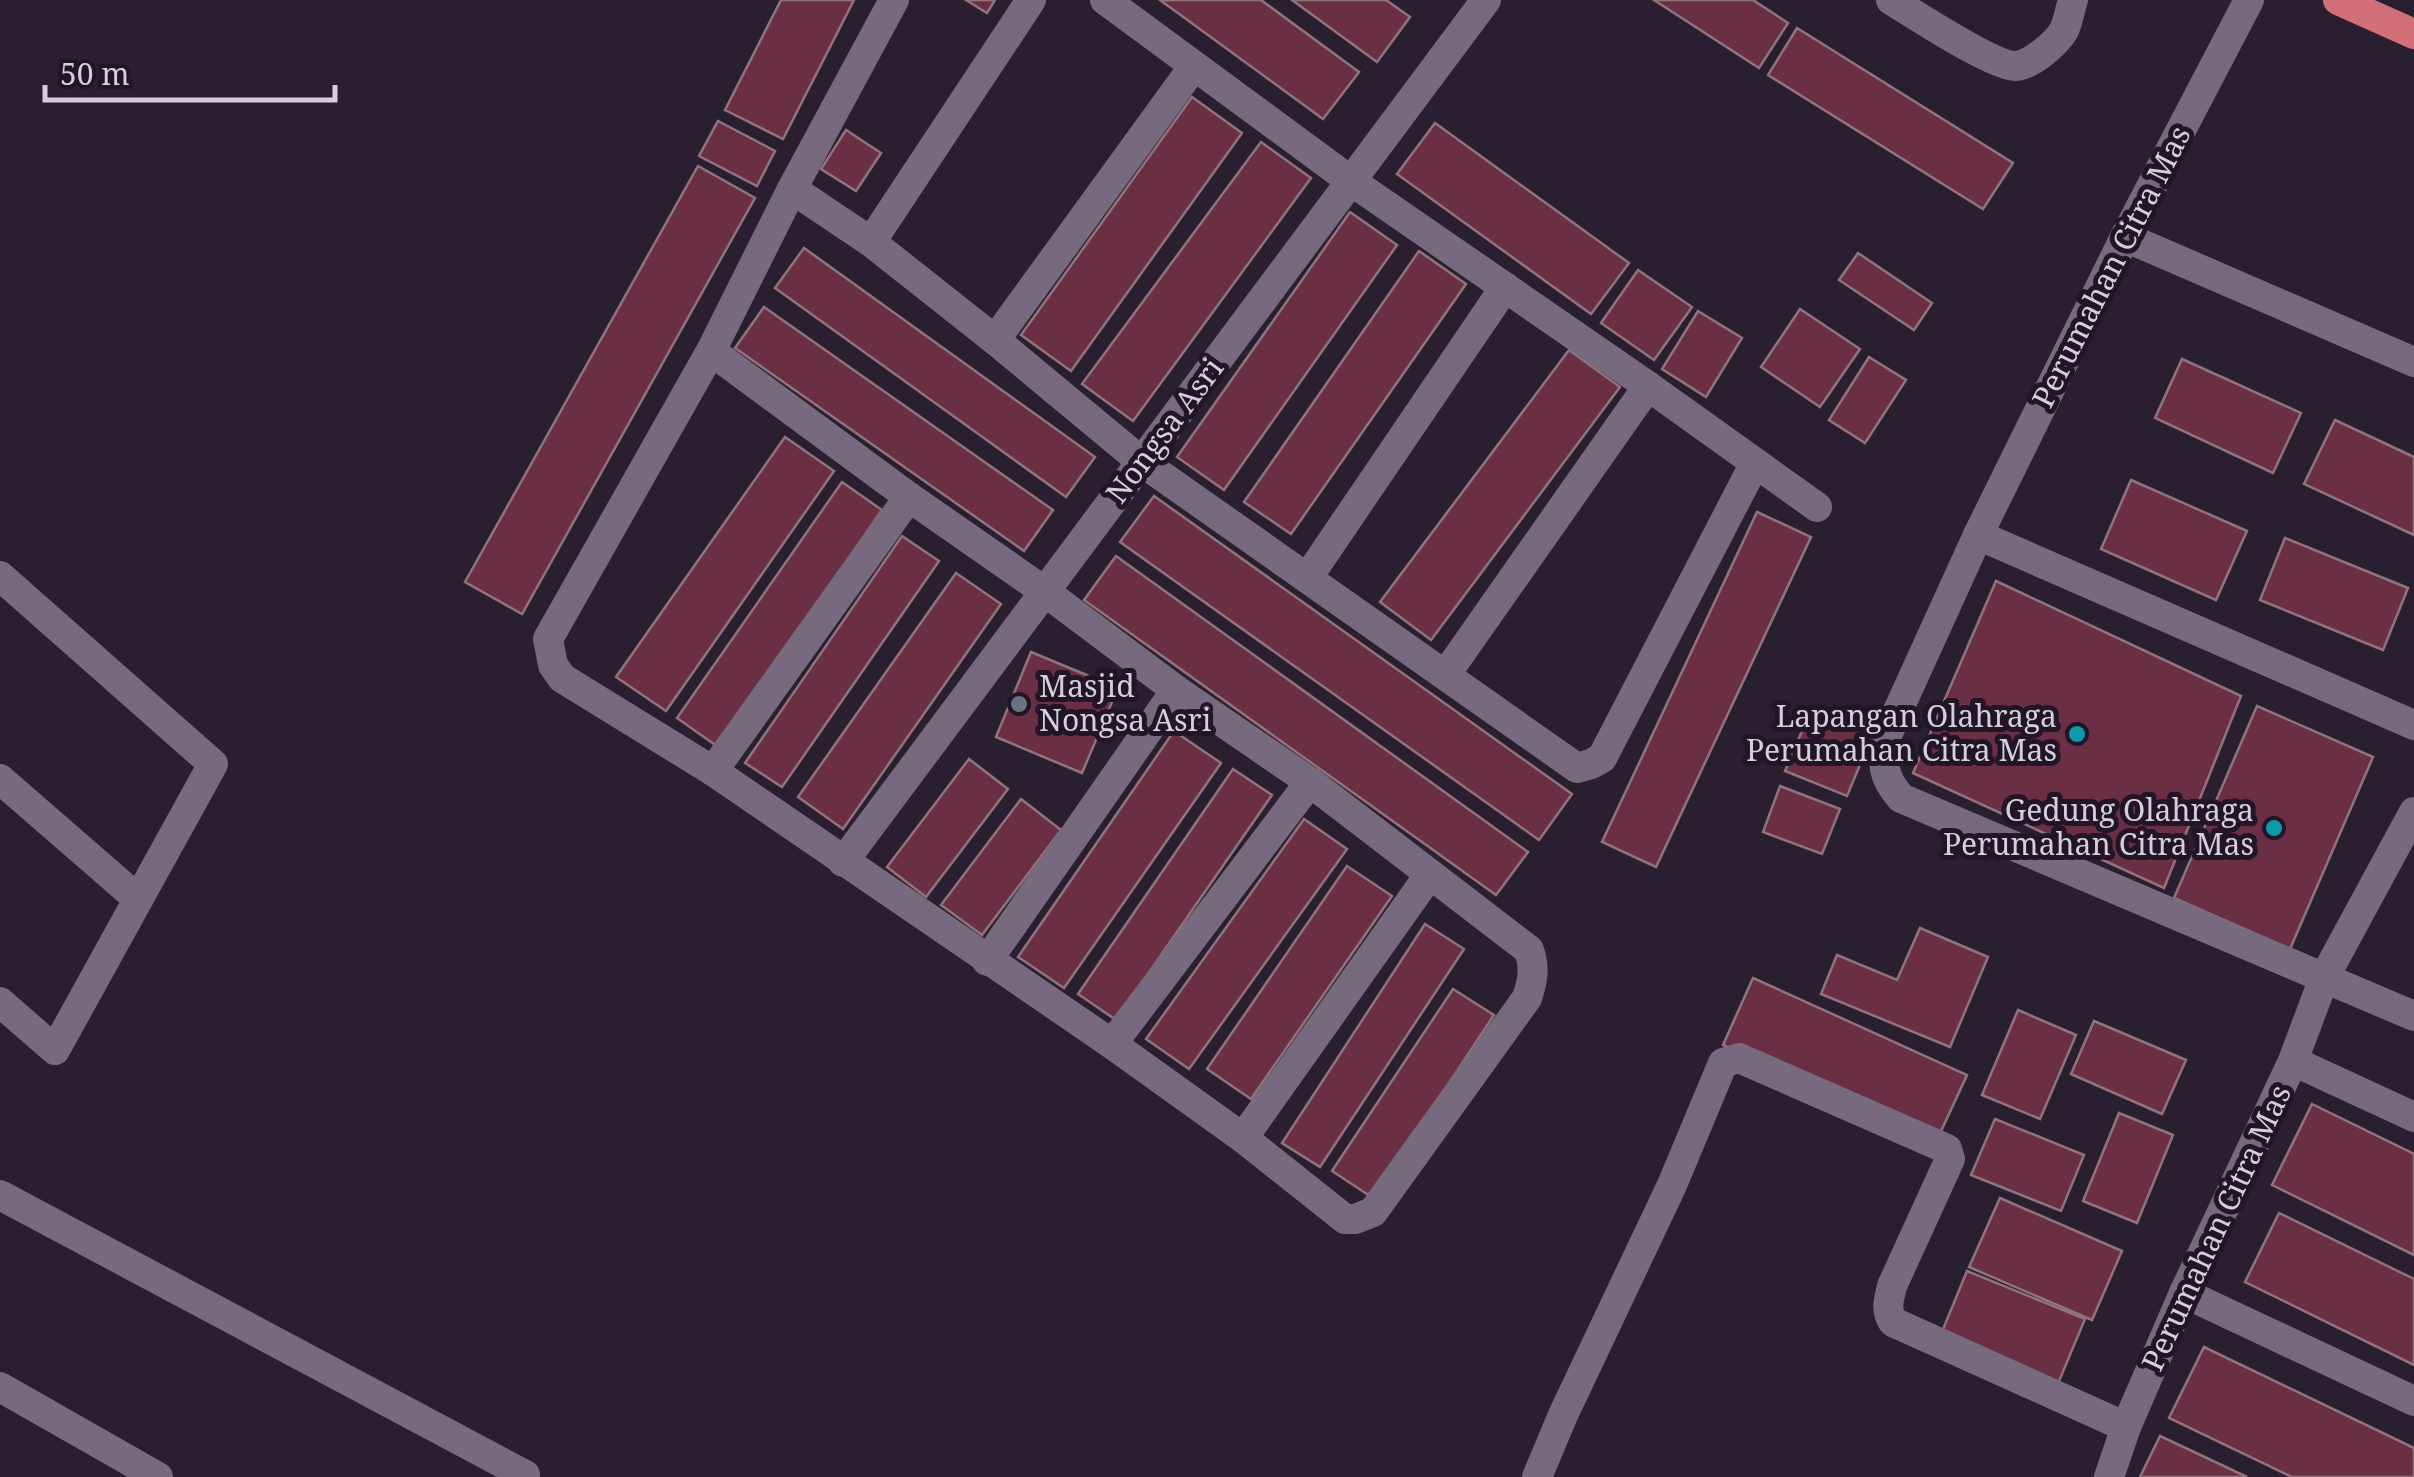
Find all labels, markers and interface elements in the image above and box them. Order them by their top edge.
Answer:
scale bar [45,40,335,102]
text: 50 m [60,53,130,94]
street label: Perumahan Citra Mas [2022,118,2200,414]
street label: Nongsa Asri [1096,349,1232,511]
place label: Masjid Nongsa Asri [1039,665,1212,740]
marker: Masjid Nongsa Asri [1008,693,1030,715]
place label: Lapangan Olahraga Perumahan Citra Mas [1746,695,2057,770]
marker: Lapangan Olahraga Perumahan Citra Mas [2066,723,2088,745]
place label: Gedung Olahraga Perumahan Citra Mas [1943,789,2254,864]
marker: Gedung Olahraga Perumahan Citra Mas [2263,817,2285,839]
street label: Perumahan Citra Mas [2131,1078,2300,1377]

